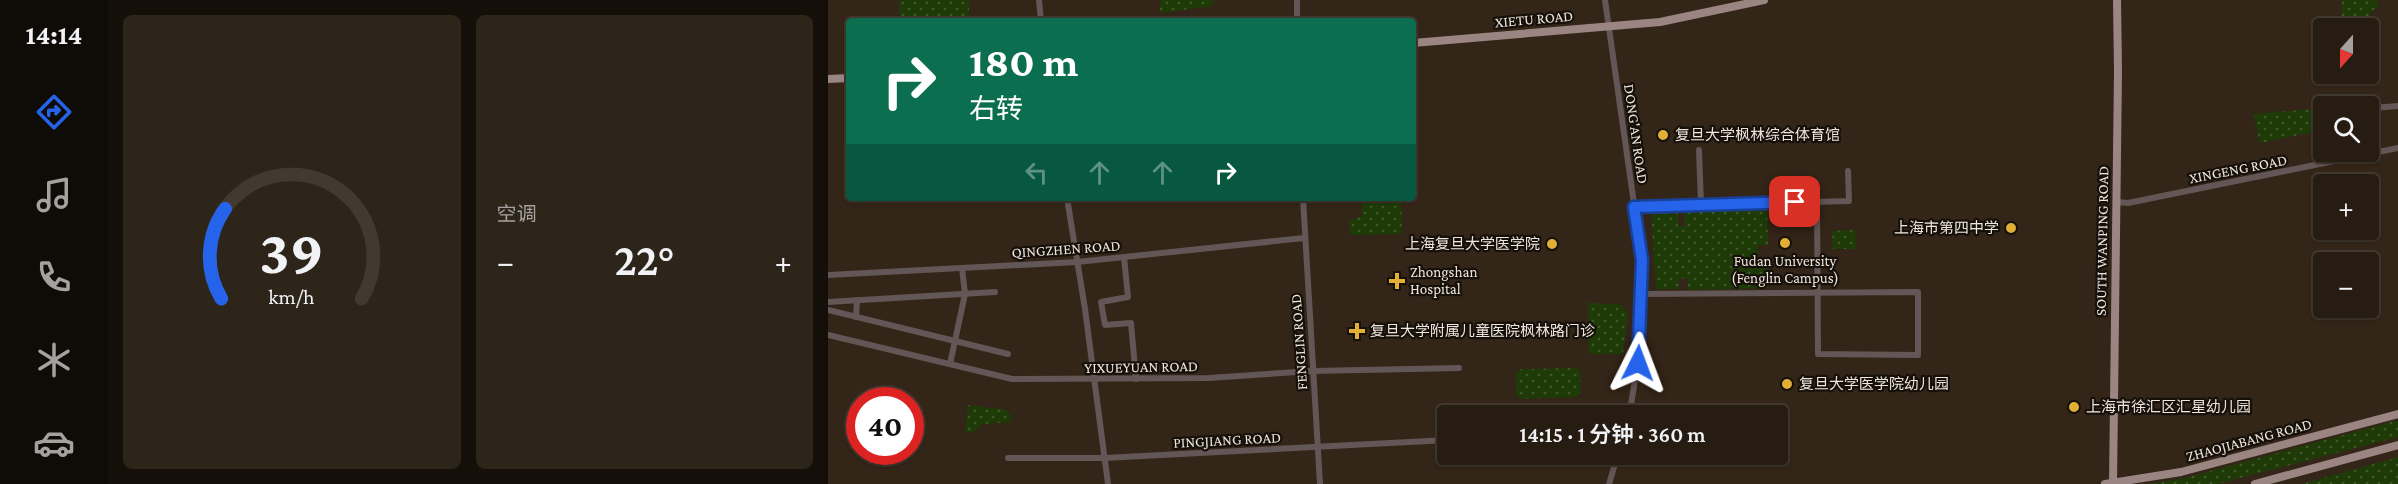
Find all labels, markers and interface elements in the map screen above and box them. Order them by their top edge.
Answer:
street label: XIETU ROAD [1494,8,1574,30]
north arrow [2313,18,2379,84]
map controls [2313,18,2379,318]
text: 14:14 [26,20,82,50]
text: 180 m [969,38,1078,85]
icon: right [870,42,948,120]
street label: DONG'AN ROAD [1621,83,1651,185]
icon: directions [33,91,75,133]
text: 右转 [969,94,1023,124]
button: search [2313,96,2379,162]
place label: 复旦大学枫林综合体育馆 [1675,127,1840,143]
marker: 复旦大学枫林综合体育馆 [1656,128,1670,142]
street label: XINGENG ROAD [2188,152,2288,186]
icon: left [1020,156,1053,189]
icon: ahead [1083,156,1116,189]
icon: ahead [1146,156,1179,189]
icon: right [1209,156,1242,189]
street label: SOUTH WANPING ROAD [2093,166,2111,316]
icon: music [33,174,75,216]
button: + [2313,174,2379,240]
pin [1769,176,1820,227]
icon: arrive [1778,185,1811,218]
text: 空调 [497,203,537,225]
text: 39 [259,217,324,286]
place label: 上海市第四中学 [1894,220,1999,236]
marker: 上海市第四中学 [2004,221,2018,235]
text: 22° [614,235,674,285]
place label: 上海复旦大学医学院 [1405,236,1540,252]
marker: Fudan University (Fenglin Campus) [1778,236,1792,250]
street label: QINGZHEN ROAD [1011,237,1121,261]
marker: 上海复旦大学医学院 [1545,237,1559,251]
text: − [497,243,514,280]
text: + [775,243,792,280]
button: − [2313,252,2379,318]
place label: Fudan University (Fenglin Campus) [1731,253,1839,287]
icon: phone [33,256,75,298]
place label: Zhongshan Hospital [1410,264,1478,298]
marker: Zhongshan Hospital [1388,272,1406,290]
text: km/h [269,285,315,309]
street label: FENGLIN ROAD [1288,293,1310,391]
marker: 复旦大学附属儿童医院枫林路门诊 [1348,322,1366,340]
place label: 复旦大学附属儿童医院枫林路门诊 [1370,322,1595,339]
position arrow [1606,331,1670,395]
icon: climate [33,339,75,381]
street label: YIXUEYUAN ROAD [1084,358,1198,376]
place label: 复旦大学医学院幼儿园 [1799,376,1949,392]
marker: 复旦大学医学院幼儿园 [1780,377,1794,391]
speed limit sign: 40 [846,387,924,465]
place label: 上海市徐汇区汇星幼儿园 [2086,399,2251,415]
marker: 上海市徐汇区汇星幼儿园 [2067,400,2081,414]
street label: ZHAOJIABANG ROAD [2185,416,2314,465]
icon: car [33,422,75,464]
text: 14:15 · 1 分钟 · 360 m [1519,422,1706,447]
street label: PINGJIANG ROAD [1173,429,1281,452]

